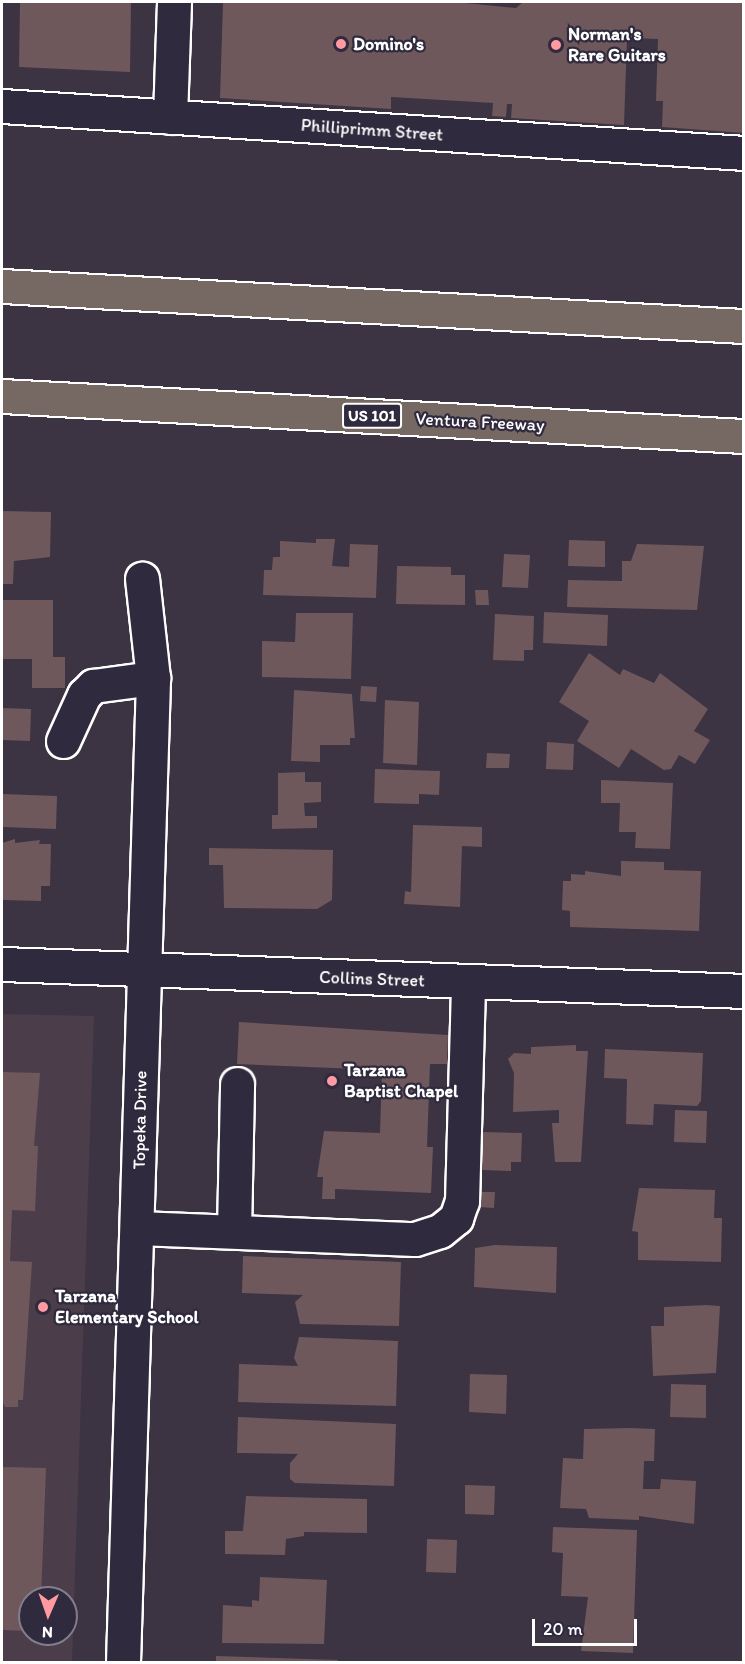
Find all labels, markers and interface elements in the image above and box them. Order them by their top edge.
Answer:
place label: Norman's Rare Guitars [568,24,666,66]
place label: Domino's [353,33,424,55]
marker: Domino's [334,37,348,51]
marker: Norman's Rare Guitars [549,38,563,52]
street label: Philliprimm Street [300,114,444,146]
road number: US 101 [342,403,402,429]
street label: Ventura Freeway [415,408,545,436]
street label: Collins Street [319,966,425,992]
place label: Tarzana Baptist Chapel [344,1060,458,1102]
street label: Topeka Drive [128,1070,152,1170]
marker: Tarzana Baptist Chapel [325,1074,339,1088]
place label: Tarzana Elementary School [55,1286,199,1328]
marker: Tarzana Elementary School [36,1300,50,1314]
north arrow [18,1586,78,1646]
scale bar [535,1607,640,1645]
text: 20 m [543,1618,583,1640]
text: N [42,1623,53,1642]

